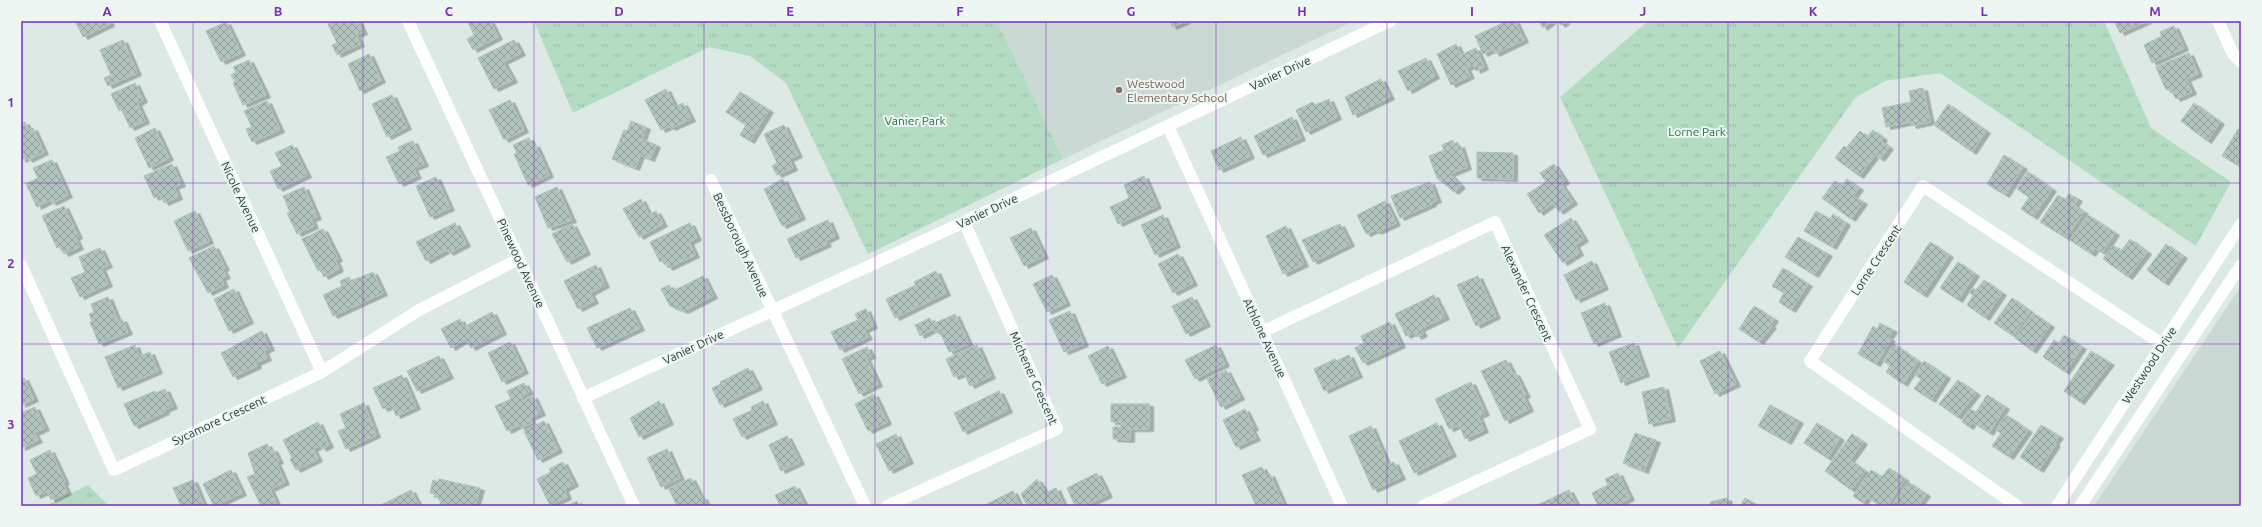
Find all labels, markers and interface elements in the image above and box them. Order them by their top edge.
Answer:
text: A [102,4,112,18]
text: B [274,4,283,18]
text: C [445,4,454,18]
text: D [614,4,624,18]
text: E [786,4,794,18]
text: F [956,4,964,18]
text: G [1127,4,1136,18]
text: H [1297,4,1307,18]
text: I [1470,4,1474,18]
text: J [1640,4,1646,18]
text: K [1809,4,1818,18]
text: L [1980,4,1988,18]
text: M [2149,4,2161,18]
street label: Vanier Drive [1248,53,1312,93]
place label: Westwood Elementary School [1127,77,1227,104]
marker: Westwood Elementary School [1114,85,1124,95]
text: 1 [7,95,15,109]
park label: Vanier Park [884,114,946,127]
park label: Lorne Park [1668,125,1726,138]
street label: Nicole Avenue [219,159,263,235]
street label: Bessborough Avenue [711,191,771,299]
street label: Vanier Drive [955,191,1019,231]
street label: Pinewood Avenue [495,216,547,310]
street label: Lorne Crescent [1848,222,1904,298]
street label: Alexander Crescent [1499,243,1555,344]
text: 2 [7,256,15,270]
street label: Athlone Avenue [1241,296,1289,380]
street label: Westwood Drive [2119,324,2179,406]
street label: Vanier Drive [661,327,725,367]
street label: Michener Crescent [1008,329,1061,427]
street label: Sycamore Crescent [170,392,268,448]
text: 3 [7,417,15,431]

